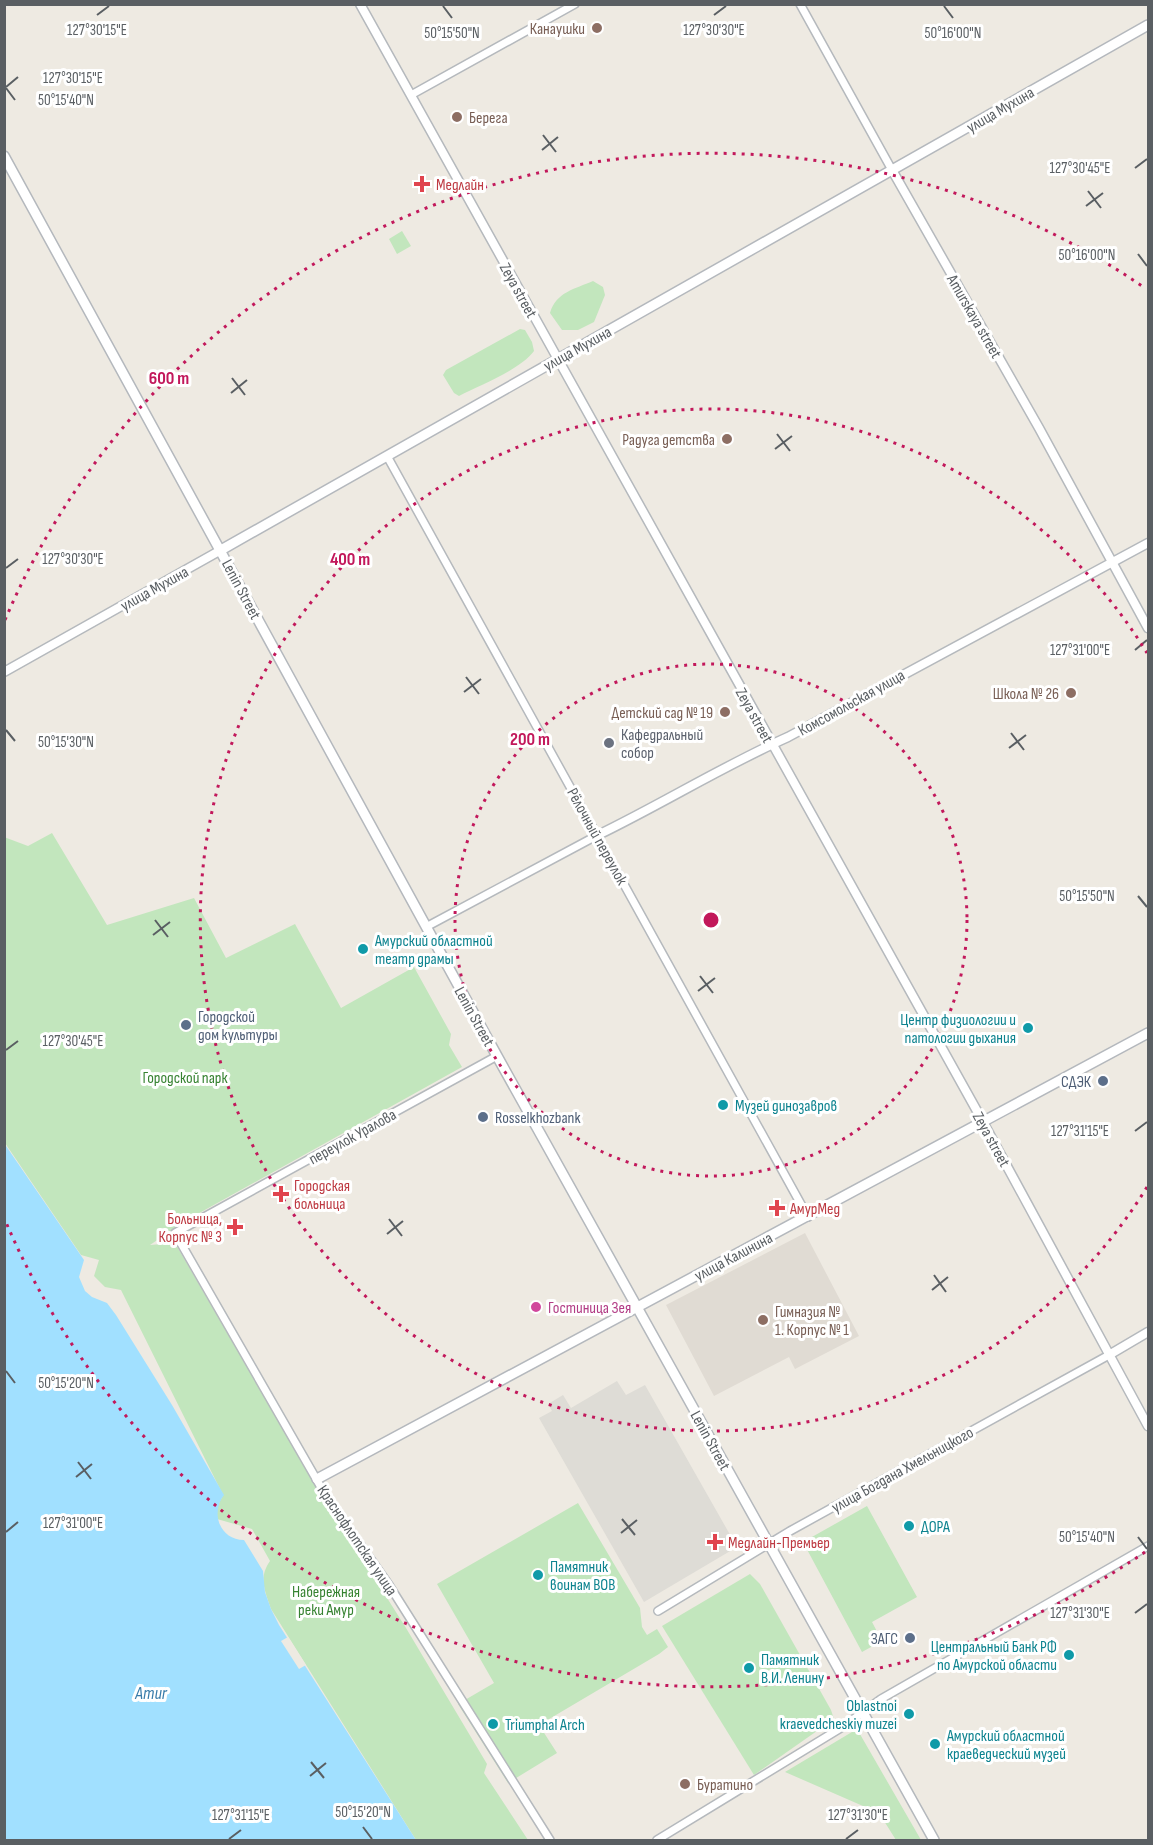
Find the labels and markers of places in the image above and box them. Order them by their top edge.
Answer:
place label: Канаушки [530,20,585,39]
marker: Канаушки [590,21,604,35]
place label: Берега [469,109,508,128]
marker: Берега [450,110,464,124]
marker: Медлайн [413,175,431,193]
place label: Медлайн [436,176,484,195]
place label: Радуга детства [622,431,715,450]
marker: Радуга детства [720,432,734,446]
place label: Школа № 26 [993,685,1059,704]
marker: Школа № 26 [1064,686,1078,700]
place label: Детский сад № 19 [611,704,713,723]
marker: Детский сад № 19 [718,705,732,719]
place label: Кафедральный собор [621,726,703,763]
marker: Кафедральный собор [602,736,616,750]
centre of rings [701,910,721,930]
place label: Амурский областной театр драмы [374,932,493,969]
marker: Амурский областной театр драмы [356,942,370,956]
place label: Городской дом культуры [198,1008,278,1045]
place label: Центр физиологии и патологии дыхания [900,1011,1016,1048]
marker: Городской дом культуры [179,1018,193,1032]
marker: Центр физиологии и патологии дыхания [1021,1021,1035,1035]
place label: СДЭК [1061,1073,1092,1092]
marker: СДЭК [1096,1074,1110,1088]
place label: Музей динозавров [735,1097,837,1116]
marker: Музей динозавров [716,1098,730,1112]
place label: Rosselkhozbank [495,1109,581,1128]
marker: Rosselkhozbank [476,1110,490,1124]
place label: Городская больница [294,1177,350,1214]
marker: Городская больница [272,1185,290,1203]
marker: АмурМед [768,1199,786,1217]
place label: АмурМед [789,1200,840,1219]
place label: Больница, Корпус № 3 [159,1210,222,1247]
marker: Больница, Корпус № 3 [226,1218,244,1236]
place label: Гостиница Зея [548,1299,631,1318]
marker: Гостиница Зея [529,1300,543,1314]
place label: Гимназия № 1. Корпус № 1 [775,1303,849,1340]
marker: Гимназия № 1. Корпус № 1 [756,1313,770,1327]
place label: ДОРА [921,1518,950,1537]
marker: ДОРА [902,1519,916,1533]
marker: Медлайн-Премьер [706,1533,724,1551]
place label: Медлайн-Премьер [728,1534,830,1553]
place label: Памятник воинам ВОВ [550,1558,615,1595]
marker: Памятник воинам ВОВ [531,1568,545,1582]
place label: ЗАГС [871,1630,898,1649]
marker: ЗАГС [903,1631,917,1645]
place label: Центральный Банк РФ по Амурской области [931,1638,1057,1675]
marker: Центральный Банк РФ по Амурской области [1062,1648,1076,1662]
place label: Памятник В.И. Ленину [761,1651,824,1688]
marker: Памятник В.И. Ленину [742,1661,756,1675]
place label: Oblastnoi kraevedcheskiy muzei [780,1697,897,1734]
marker: Oblastnoi kraevedcheskiy muzei [902,1707,916,1721]
place label: Triumphal Arch [505,1716,585,1735]
marker: Triumphal Arch [486,1717,500,1731]
place label: Амурский областной краеведческий музей [946,1727,1066,1764]
marker: Амурский областной краеведческий музей [928,1737,942,1751]
place label: Буратино [697,1776,753,1795]
marker: Буратино [678,1777,692,1791]

